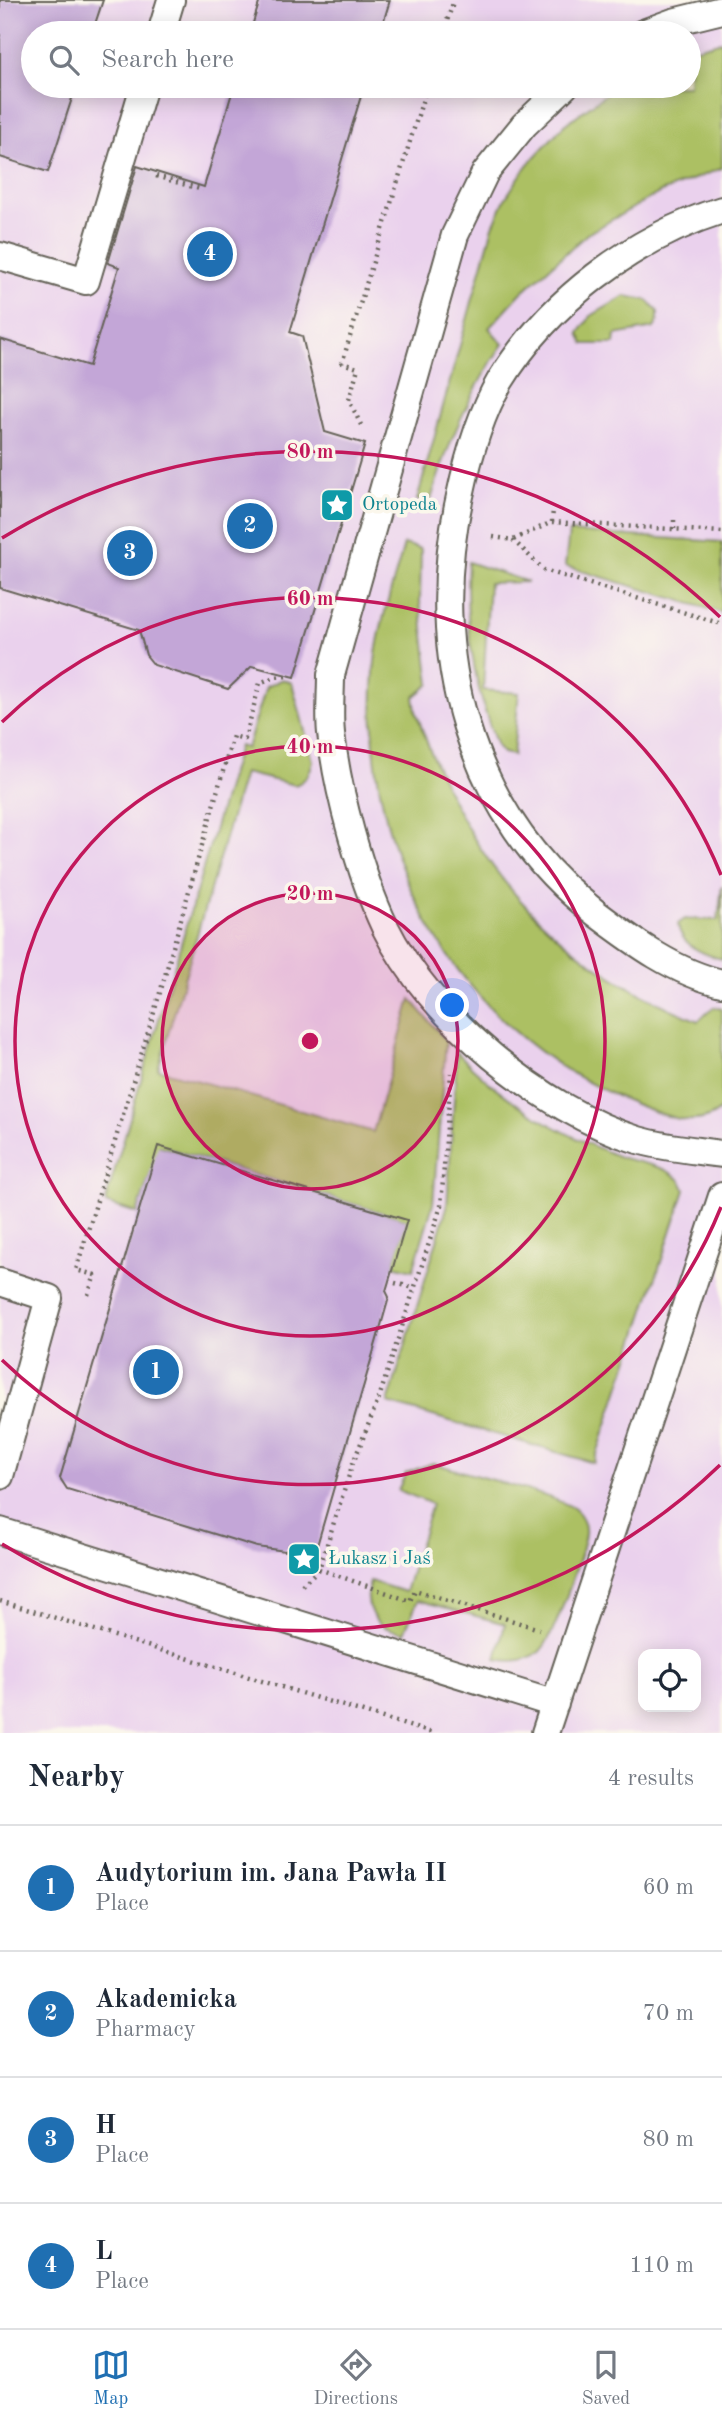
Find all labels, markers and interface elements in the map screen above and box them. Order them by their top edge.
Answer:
search box [21,21,701,98]
icon: search [45,41,83,79]
text: Search here [101,47,234,73]
pin: 4 [187,228,233,280]
text: 80 m [286,442,334,463]
place icon: Ortopeda [318,486,356,524]
place label: Ortopeda [362,496,438,515]
pin: 2 [227,500,273,552]
pin: 3 [107,527,153,579]
text: 60 m [286,589,334,610]
text: 40 m [286,737,334,758]
text: 20 m [286,884,334,905]
your location [435,988,469,1022]
centre of rings [298,1029,322,1053]
pin: 1 [133,1346,179,1398]
place icon: Łukasz i Jaś [285,1540,323,1578]
place label: Łukasz i Jaś [328,1550,431,1569]
map controls [638,1649,701,1712]
button: locate [638,1649,701,1712]
text: Nearby [28,1763,125,1793]
text: 4 results [608,1767,694,1790]
text: Audytorium im. Jana Pawła II [95,1861,447,1887]
text: 1 [44,1876,58,1899]
text: 60 m [643,1876,694,1899]
text: Place [95,1892,149,1915]
text: Akademicka [95,1987,237,2013]
text: 2 [44,2002,58,2025]
text: 70 m [643,2002,694,2025]
text: Pharmacy [95,2018,196,2041]
text: H [95,2113,116,2139]
text: 3 [44,2128,58,2151]
text: 80 m [643,2128,694,2151]
text: Place [95,2144,149,2167]
text: L [95,2239,112,2265]
text: 4 [44,2254,58,2277]
text: 110 m [629,2254,694,2277]
text: Place [95,2270,149,2293]
tab: Map [92,2346,130,2411]
tab: Directions [314,2346,398,2411]
tab: Saved [582,2346,630,2411]

